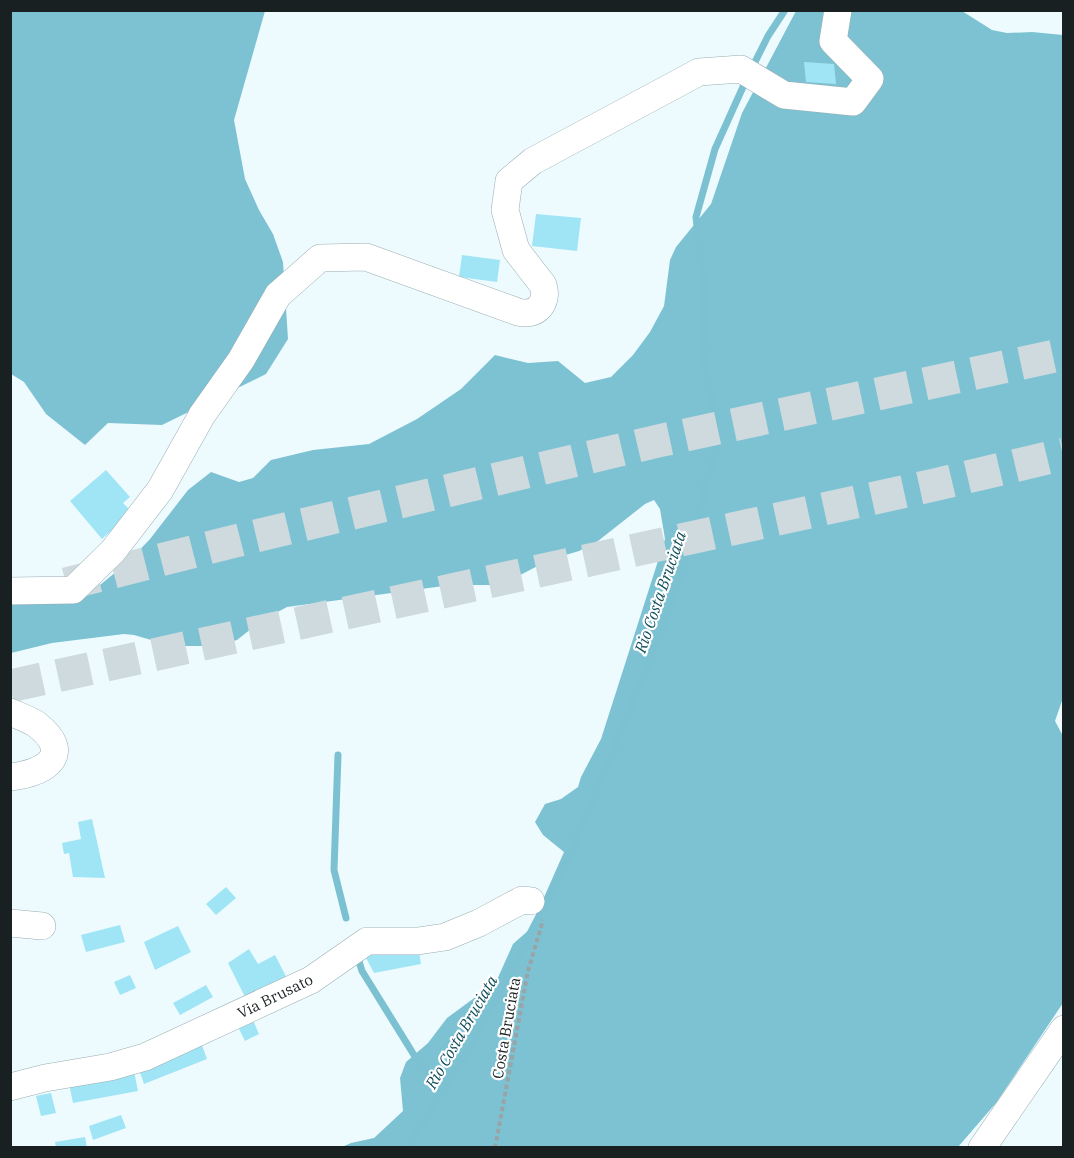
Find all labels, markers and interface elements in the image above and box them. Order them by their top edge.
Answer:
water label: Rio Costa Bruciata [630,528,690,656]
street label: Via Brusato [234,970,316,1022]
water label: Rio Costa Bruciata [420,972,502,1093]
street label: Costa Bruciata [488,976,524,1080]

